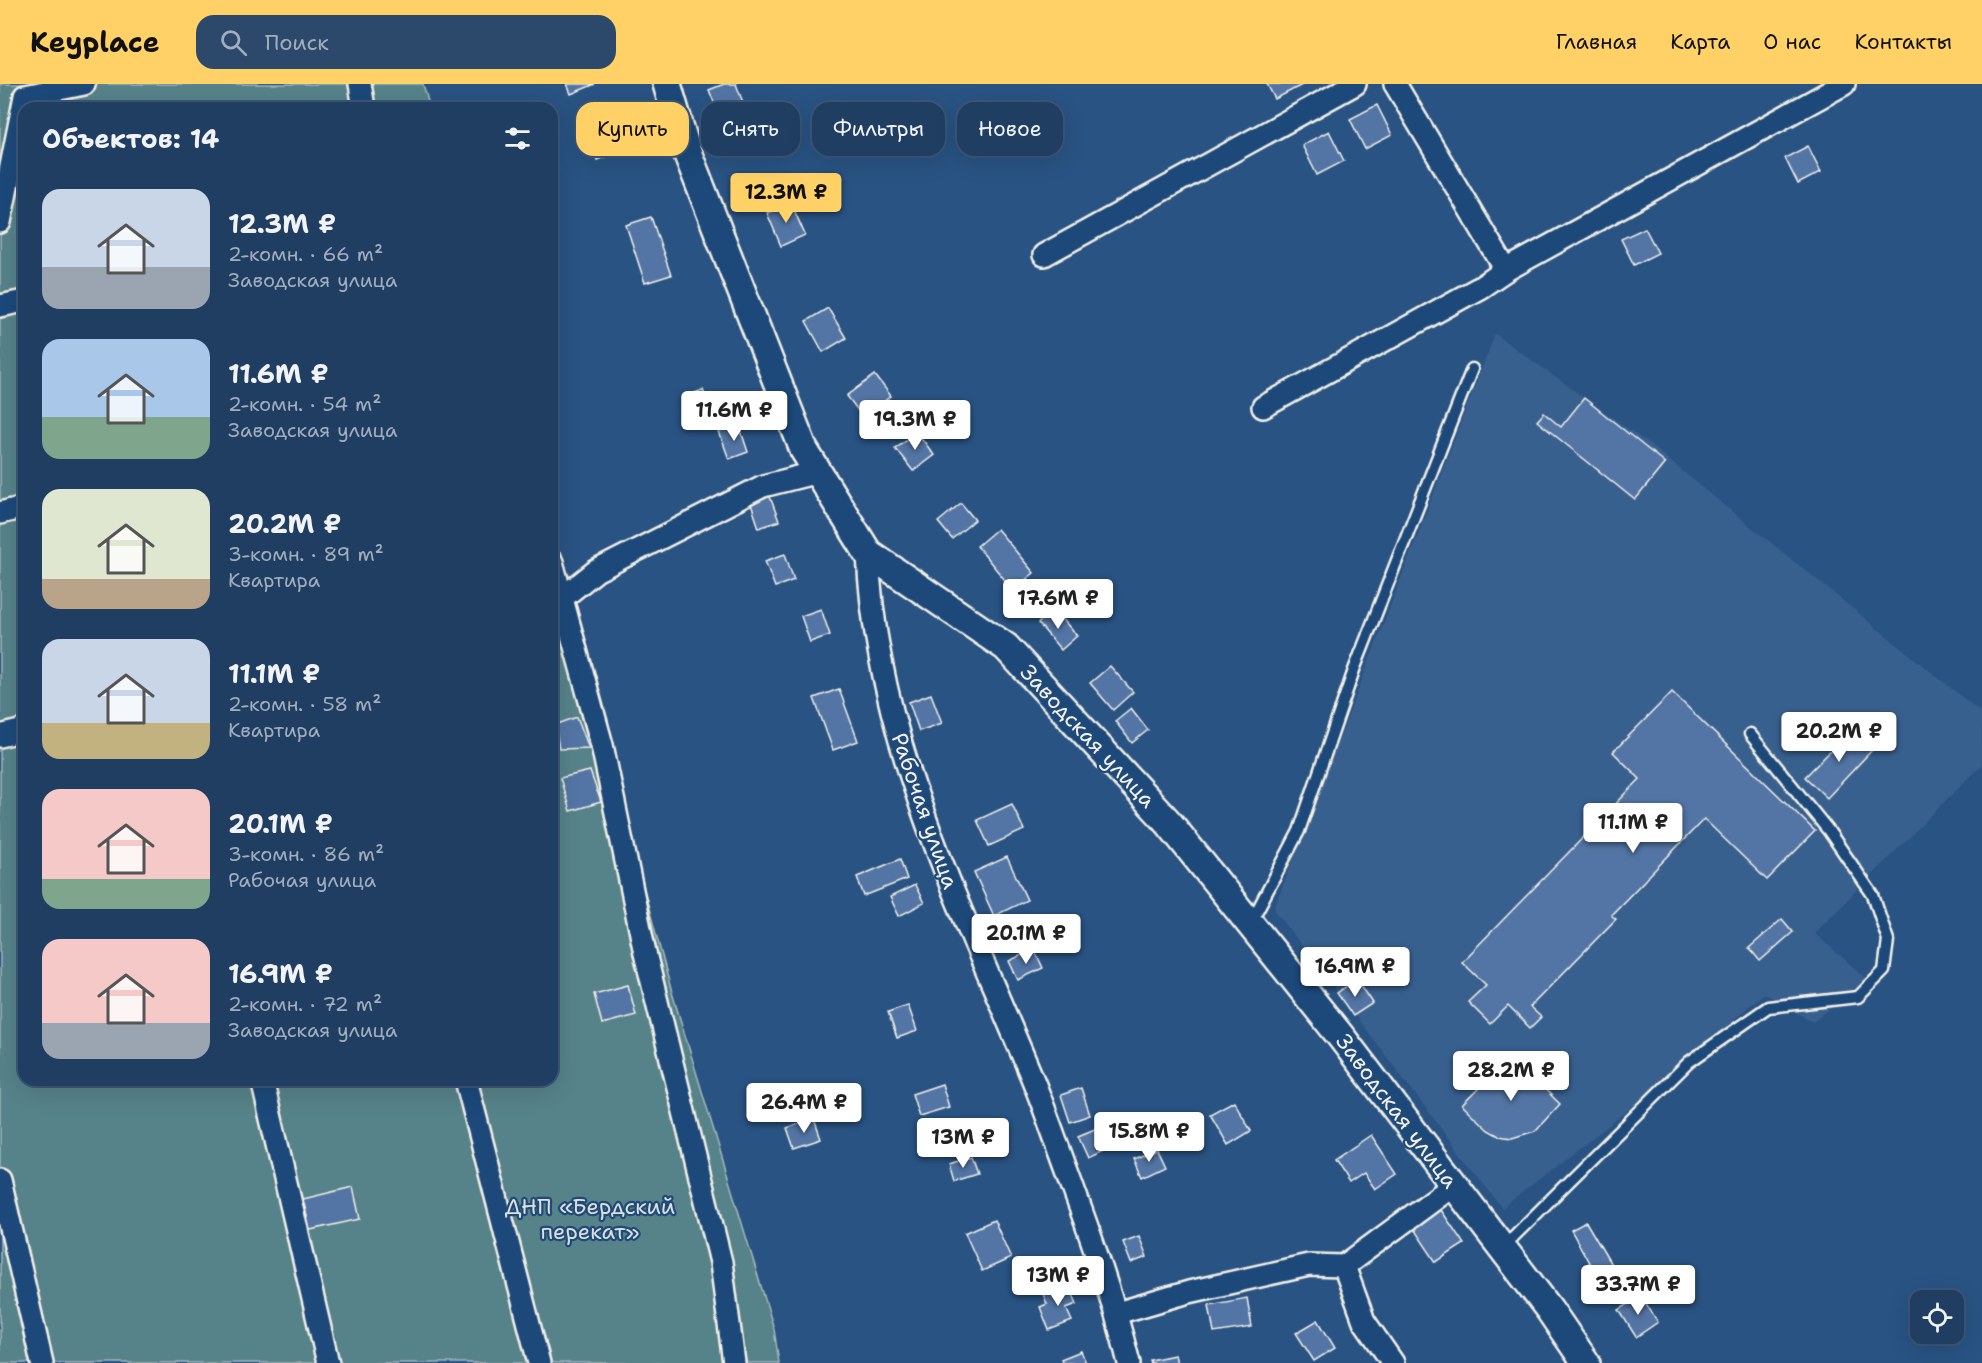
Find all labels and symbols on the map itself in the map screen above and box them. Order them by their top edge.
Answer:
pin: 12.3M ₽ [731,173,841,224]
pin: 11.6M ₽ [679,391,789,442]
pin: 19.3M ₽ [860,400,970,451]
pin: 17.6M ₽ [1003,579,1113,630]
street label: Заводская улица [1014,658,1162,814]
pin: 20.2M ₽ [1784,712,1894,763]
street label: Рабочая улица [885,729,965,893]
pin: 11.1M ₽ [1578,803,1688,854]
pin: 20.1M ₽ [971,914,1081,965]
pin: 16.9M ₽ [1300,947,1410,998]
street label: Заводская улица [1329,1028,1465,1194]
pin: 28.2M ₽ [1456,1051,1566,1102]
pin: 26.4M ₽ [749,1083,859,1134]
pin: 15.8M ₽ [1094,1112,1204,1163]
pin: 13M ₽ [921,1118,1005,1169]
park label: ДНП «Бердский перекат» [505,1192,675,1246]
pin: 13M ₽ [1016,1256,1100,1307]
pin: 33.7M ₽ [1583,1265,1693,1316]

